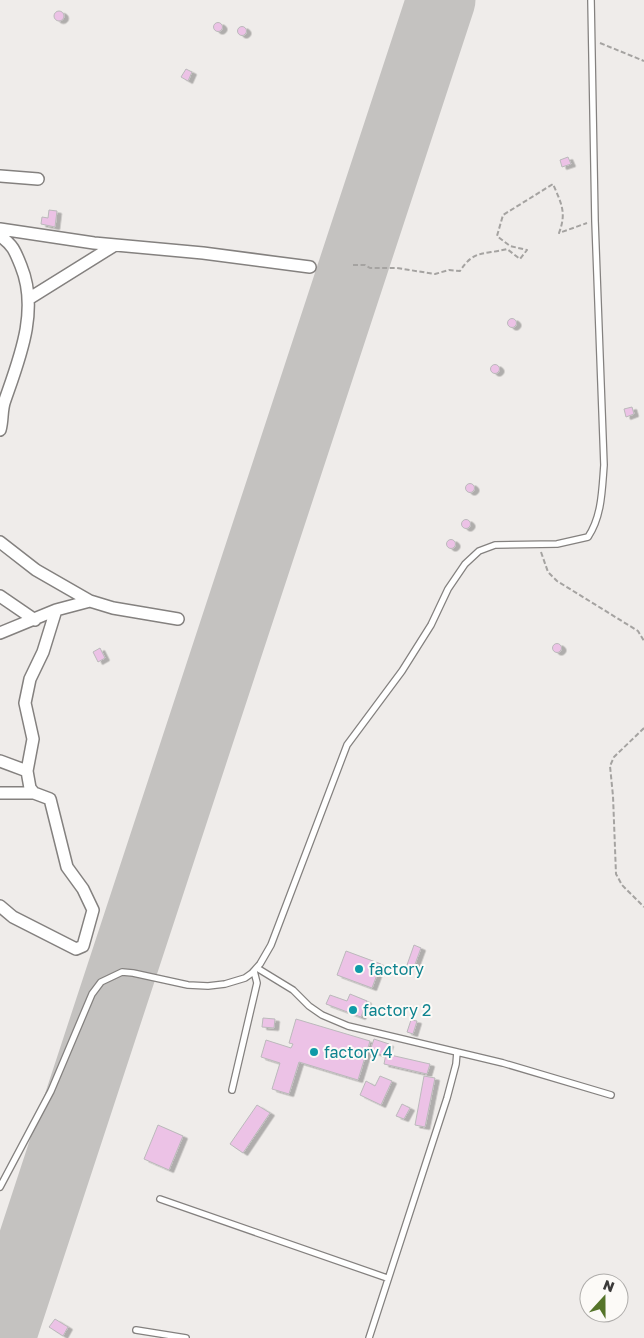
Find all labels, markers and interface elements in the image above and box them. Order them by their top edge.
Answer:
place label: factory [369,959,424,979]
marker: factory [353,963,365,975]
place label: factory 2 [363,1000,431,1020]
marker: factory 2 [347,1004,359,1016]
place label: factory 4 [324,1042,393,1062]
marker: factory 4 [308,1046,320,1058]
north arrow [579,1273,629,1323]
text: N [601,1276,617,1295]

